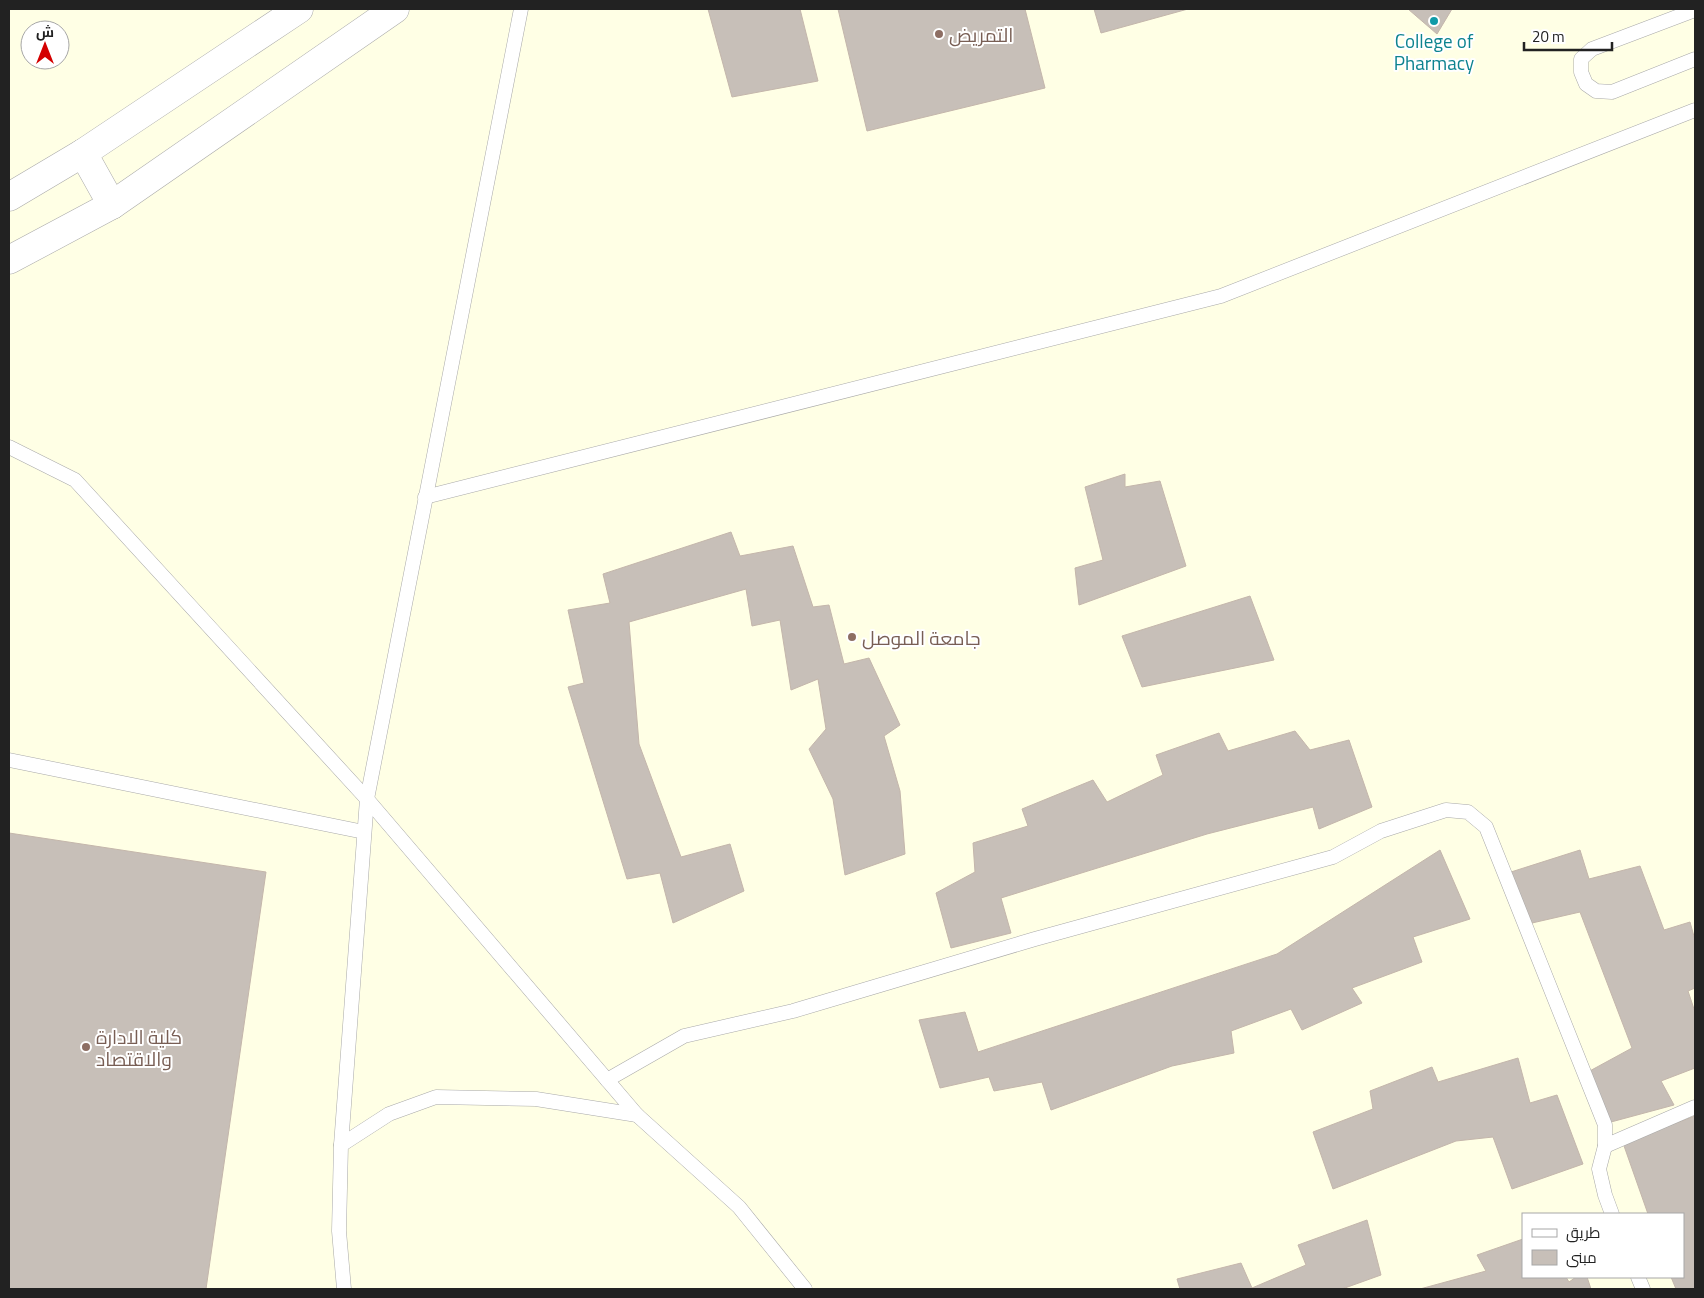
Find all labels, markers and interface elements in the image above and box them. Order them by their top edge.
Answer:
marker: College of Pharmacy [1428,15,1440,27]
north arrow [20,20,70,70]
place label: التمريض [949,20,1013,49]
scale bar [1524,20,1612,52]
text: ش [36,21,54,42]
text: 20 m [1532,25,1565,48]
place label: College of Pharmacy [1394,26,1474,77]
marker: التمريض [933,28,945,40]
place label: جامعة الموصل [862,623,981,652]
marker: جامعة الموصل [846,631,858,643]
place label: كلية الادارة والاقتصاد [96,1022,182,1073]
marker: كلية الادارة والاقتصاد [80,1041,92,1053]
legend [1522,1213,1684,1278]
text: طريق [1566,1221,1600,1244]
text: مبنى [1566,1246,1597,1269]

